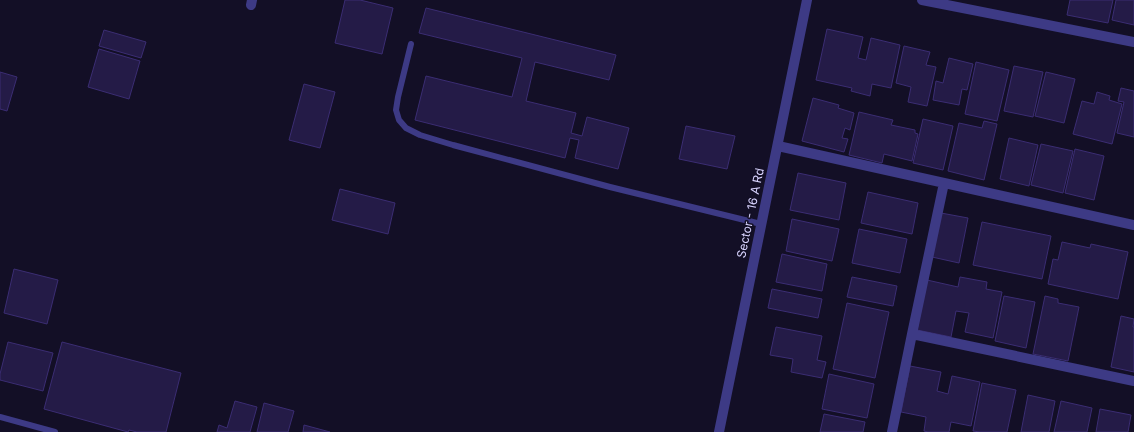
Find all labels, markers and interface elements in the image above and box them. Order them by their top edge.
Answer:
street label: Sector - 16 A Rd [733,167,767,259]

